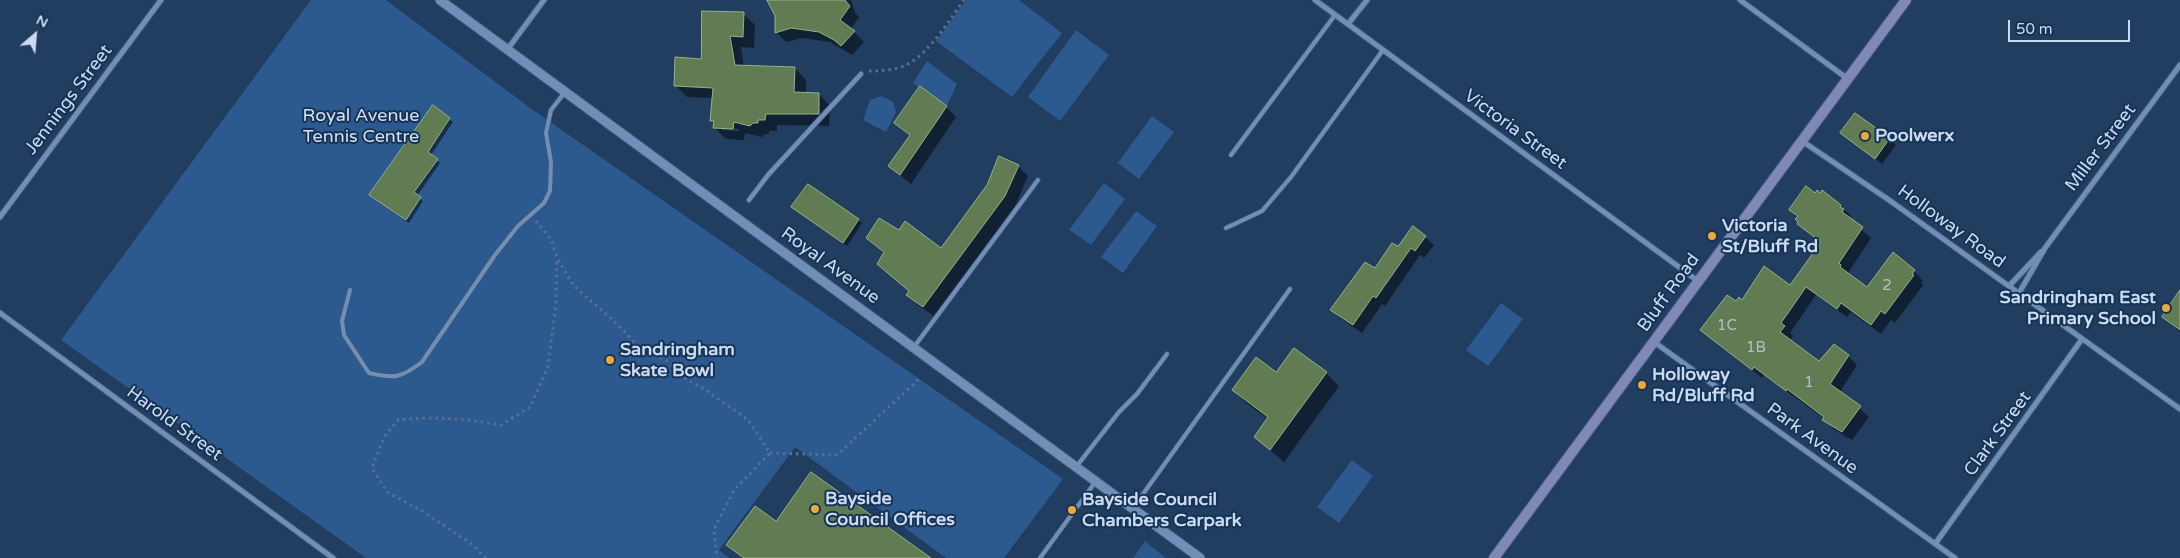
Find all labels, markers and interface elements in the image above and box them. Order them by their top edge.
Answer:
north arrow [10,10,60,60]
scale bar [2010,10,2132,42]
text: N [33,11,51,31]
text: 50 m [2016,20,2053,38]
street label: Jennings Street [21,41,117,159]
street label: Victoria Street [1459,85,1571,175]
street label: Miller Street [2061,100,2141,196]
park label: Royal Avenue Tennis Centre [303,105,419,148]
place label: Poolwerx [1875,125,1954,147]
marker: Poolwerx [1859,130,1871,142]
street label: Holloway Road [1893,181,2009,273]
place label: Victoria St/Bluff Rd [1722,215,1818,258]
street label: Royal Avenue [776,223,884,309]
marker: Victoria St/Bluff Rd [1706,230,1718,242]
street label: Bluff Road [1633,250,1705,336]
house number: 2 [1882,277,1892,295]
place label: Sandringham East Primary School [2000,287,2156,330]
marker: Sandringham East Primary School [2160,302,2172,314]
house number: 1C [1717,317,1737,335]
place label: Sandringham Skate Bowl [620,339,735,382]
house number: 1B [1746,339,1766,357]
marker: Sandringham Skate Bowl [604,354,616,366]
place label: Holloway Rd/Bluff Rd [1652,364,1755,406]
house number: 1 [1804,374,1814,392]
marker: Holloway Rd/Bluff Rd [1636,379,1648,391]
street label: Harold Street [122,382,226,466]
street label: Clark Street [1960,387,2036,481]
street label: Park Avenue [1762,399,1862,479]
place label: Bayside Council Offices [825,488,955,530]
place label: Bayside Council Chambers Carpark [1082,489,1242,532]
marker: Bayside Council Offices [809,503,821,515]
marker: Bayside Council Chambers Carpark [1066,504,1078,516]

